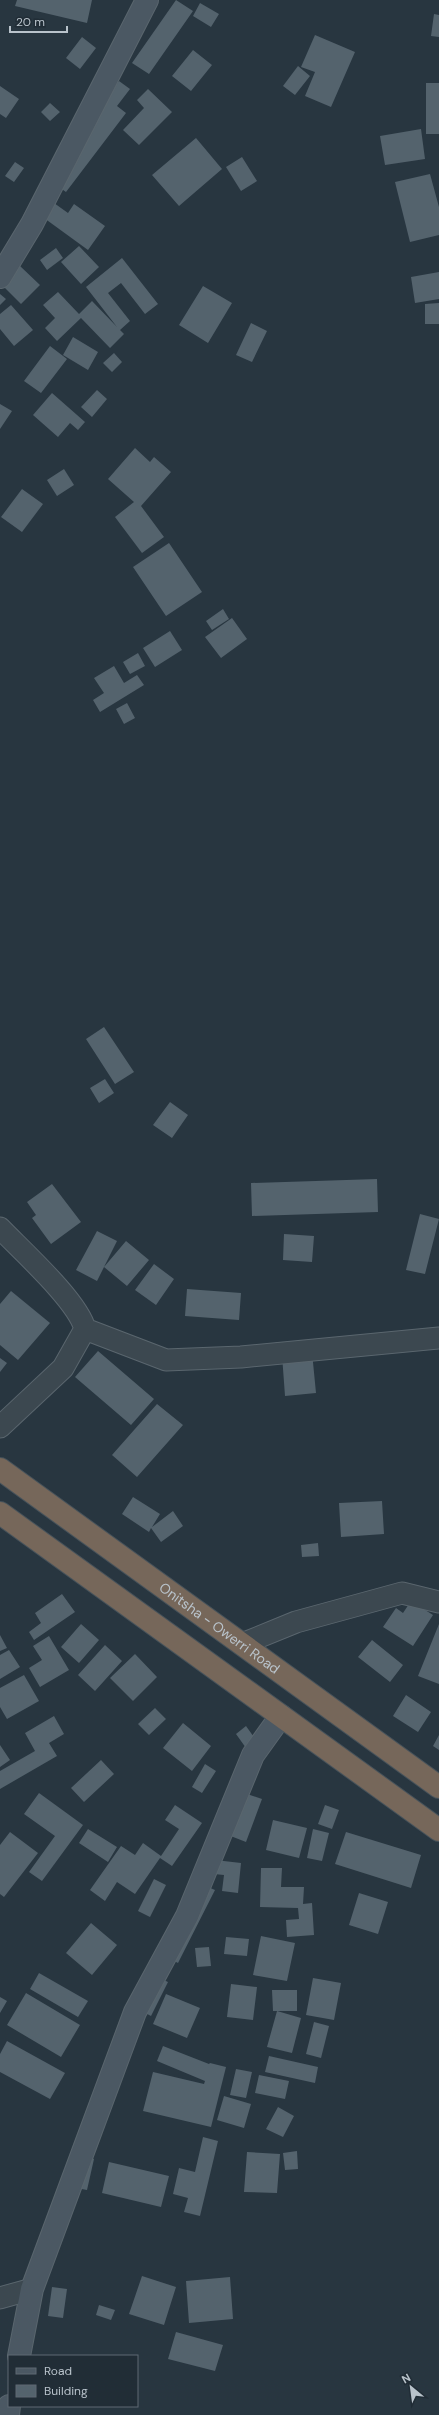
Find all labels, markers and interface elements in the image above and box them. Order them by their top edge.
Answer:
scale bar [10,8,67,34]
text: 20 m [16,14,45,30]
street label: Onitsha - Owerri Road [156,1578,283,1678]
legend [8,2355,138,2407]
text: Road [44,2363,72,2379]
north arrow [391,2367,431,2407]
text: N [399,2370,413,2386]
text: Building [44,2383,88,2399]

